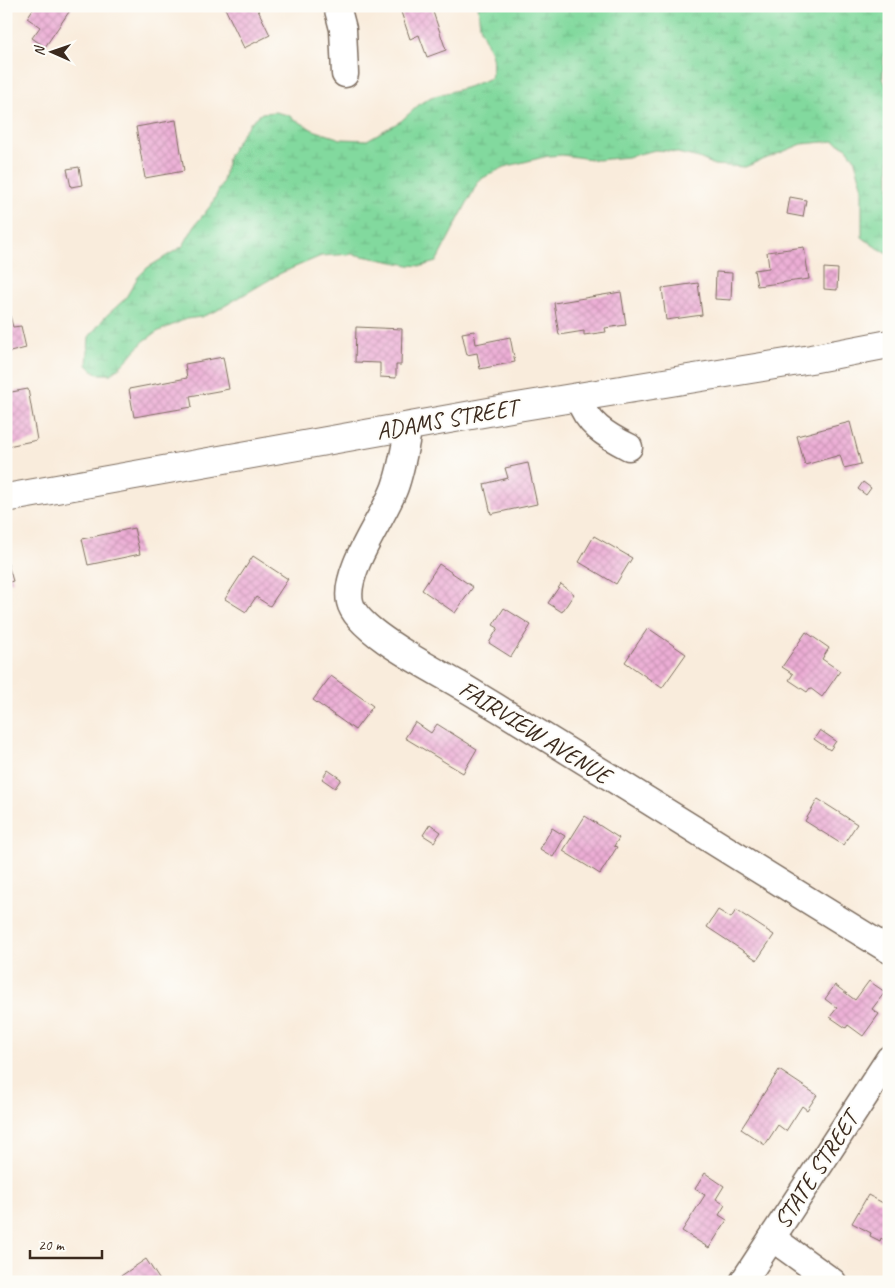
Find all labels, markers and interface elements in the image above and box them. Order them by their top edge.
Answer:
north arrow [28,28,78,78]
text: N [31,45,48,56]
street label: ADAMS STREET [374,391,525,446]
street label: FAIRVIEW AVENUE [454,673,619,792]
street label: STATE STREET [767,1102,868,1234]
scale bar [30,1228,102,1260]
text: 20 m [38,1236,65,1255]

